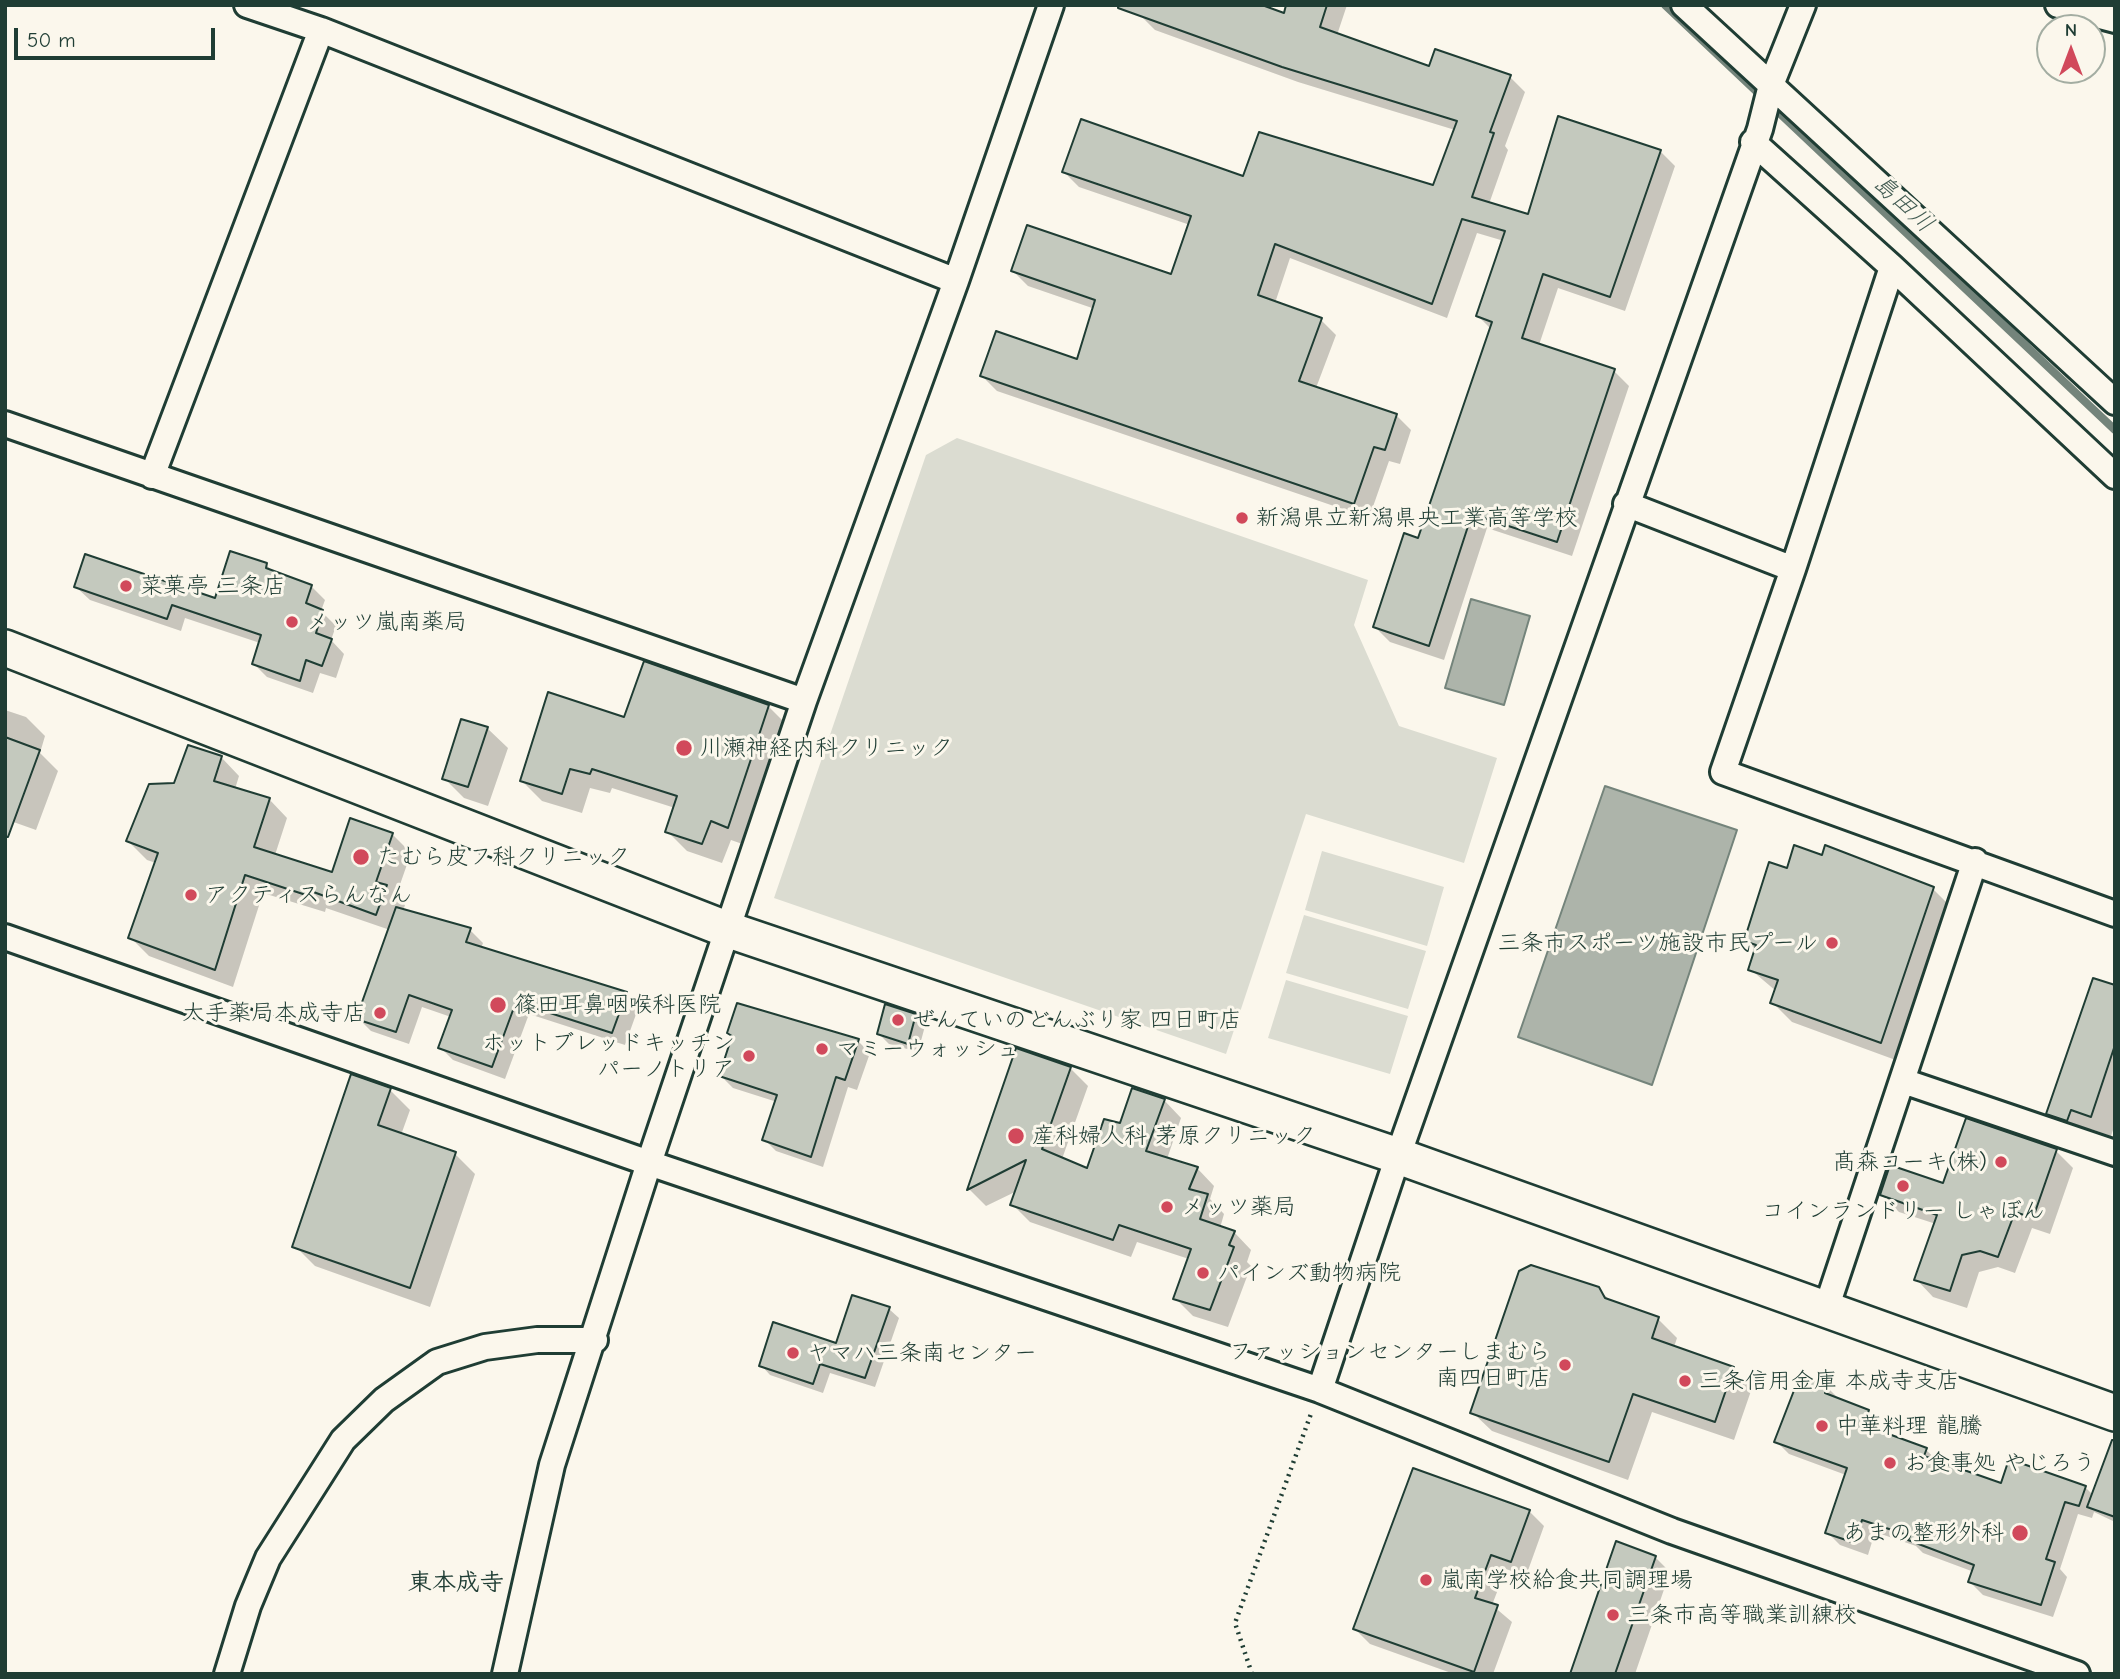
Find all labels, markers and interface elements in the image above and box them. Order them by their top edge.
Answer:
scale bar [18,14,219,58]
north arrow [2036,14,2106,84]
text: N [2065,19,2077,41]
text: 50 m [27,28,76,52]
water label: 島田川 [1867,169,1939,239]
place label: 新潟県立新潟県央工業高等学校 [1256,504,1578,532]
marker: 新潟県立新潟県央工業高等学校 [1234,510,1250,526]
place label: 菜菓亭 三条店 [140,572,286,600]
marker: 菜菓亭 三条店 [118,578,134,594]
place label: メッツ嵐南薬局 [306,608,467,636]
marker: メッツ嵐南薬局 [284,614,300,630]
place label: 川瀬神経内科クリニック [700,734,953,762]
marker: 川瀬神経内科クリニック [674,738,694,758]
place label: たむら皮フ科クリニック [377,843,630,871]
marker: たむら皮フ科クリニック [351,847,371,867]
place label: アクティスらんなん [205,881,412,909]
marker: アクティスらんなん [183,887,199,903]
place label: 三条市スポーツ施設市民プール [1497,929,1818,957]
marker: 三条市スポーツ施設市民プール [1824,935,1840,951]
place label: 篠田耳鼻咽喉科医院 [514,991,721,1019]
marker: 篠田耳鼻咽喉科医院 [488,995,508,1015]
place label: 大手薬局本成寺店 [182,999,366,1027]
marker: 大手薬局本成寺店 [372,1005,388,1021]
place label: ぜんていのどんぶり家 四日町店 [912,1006,1242,1034]
marker: ぜんていのどんぶり家 四日町店 [890,1012,906,1028]
place label: ホットブレッドキッチン パーノトリア [482,1029,735,1083]
place label: マミーウォッシュ [836,1035,1020,1063]
marker: マミーウォッシュ [814,1041,830,1057]
marker: ホットブレッドキッチン パーノトリア [741,1048,757,1064]
place label: 産科婦人科 茅原クリニック [1032,1122,1316,1150]
marker: 産科婦人科 茅原クリニック [1006,1126,1026,1146]
place label: 髙森コーキ(株) [1833,1148,1987,1176]
marker: 髙森コーキ(株) [1993,1154,2009,1170]
marker: コインランドリー しゃぼん [1895,1178,1911,1194]
place label: メッツ薬局 [1181,1193,1296,1221]
place label: コインランドリー しゃぼん [1761,1197,2045,1225]
marker: メッツ薬局 [1159,1199,1175,1215]
place label: パインズ動物病院 [1217,1259,1401,1287]
marker: パインズ動物病院 [1195,1265,1211,1281]
place label: ファッションセンターしまむら 南四日町店 [1229,1338,1551,1392]
place label: ヤマハ三条南センター [807,1339,1037,1367]
marker: ヤマハ三条南センター [785,1345,801,1361]
marker: ファッションセンターしまむら 南四日町店 [1557,1357,1573,1373]
place label: 三条信用金庫 本成寺支店 [1699,1367,1960,1395]
marker: 三条信用金庫 本成寺支店 [1677,1373,1693,1389]
place label: 中華料理 龍騰 [1836,1412,1982,1440]
marker: 中華料理 龍騰 [1814,1418,1830,1434]
place label: お食事処 やじろう [1904,1449,2096,1477]
marker: お食事処 やじろう [1882,1455,1898,1471]
place label: あまの整形外科 [1843,1519,2004,1547]
marker: あまの整形外科 [2010,1523,2030,1543]
place label: 嵐南学校給食共同調理場 [1440,1566,1693,1594]
district label: 東本成寺 [408,1569,504,1597]
marker: 嵐南学校給食共同調理場 [1418,1572,1434,1588]
place label: 三条市高等職業訓練校 [1627,1601,1857,1629]
marker: 三条市高等職業訓練校 [1605,1607,1621,1623]

